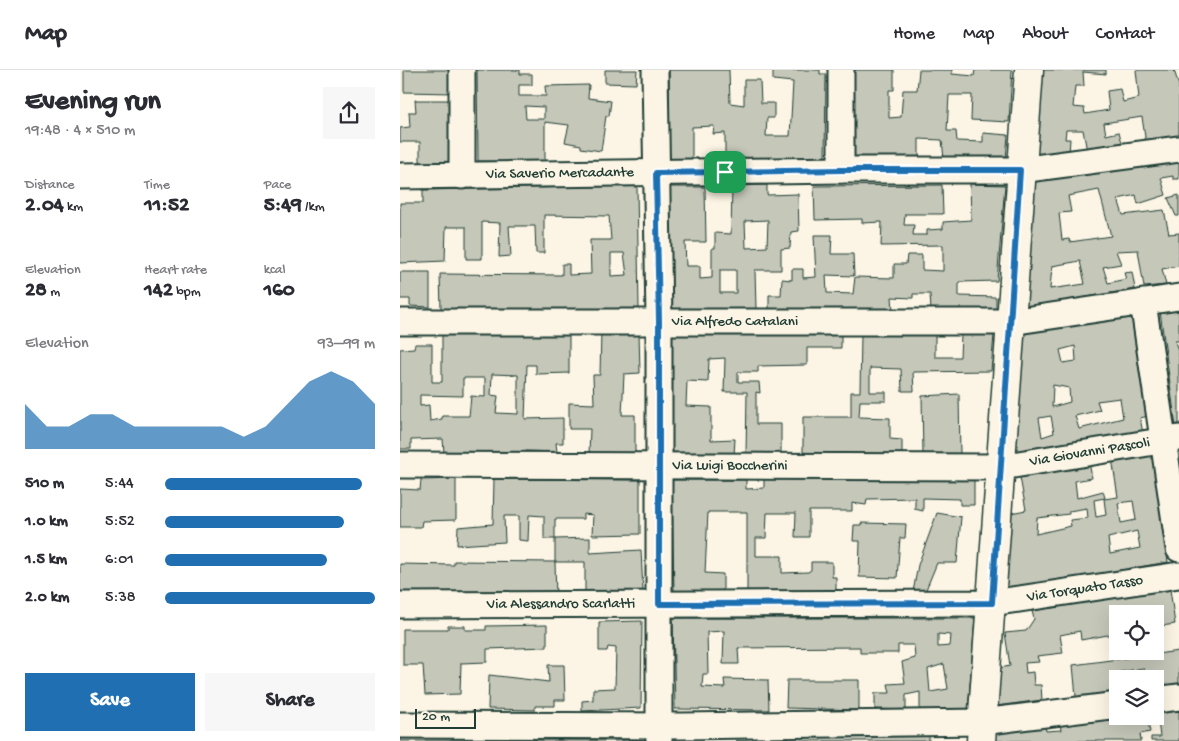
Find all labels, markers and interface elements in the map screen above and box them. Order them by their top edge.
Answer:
text: Map [25,20,67,49]
text: Home [893,24,935,45]
text: Map [963,24,994,45]
text: About [1022,24,1068,45]
text: Contact [1096,24,1154,45]
text: Evening run [25,86,161,119]
button: share [323,87,375,139]
text: 19:48 · 4 × 510 m [25,122,135,141]
pin [704,151,746,193]
icon: arrive [711,158,739,186]
street label: Via Saverio Mercadante [485,164,634,184]
text: Distance [25,177,74,194]
text: Time [144,177,170,194]
text: Pace [264,177,291,194]
text: 2.04 [25,194,64,219]
text: 11:52 [144,194,189,219]
text: 5:49 [264,194,302,219]
text: km [64,199,83,216]
text: /km [302,199,325,216]
text: Elevation [25,262,81,279]
text: Heart rate [144,262,207,279]
text: kcal [264,262,286,279]
text: 28 [25,279,47,304]
text: 142 [144,279,173,304]
text: 160 [264,279,295,304]
text: m [47,284,60,301]
text: bpm [173,284,201,301]
street label: Via Alfredo Catalani [671,313,798,331]
text: Elevation [25,335,89,354]
text: 93–99 m [318,335,375,354]
street label: Via Giovanni Pascoli [1027,434,1151,471]
street label: Via Luigi Boccherini [671,457,788,475]
text: 510 m [25,475,64,494]
text: 5:44 [105,475,134,494]
text: 1.0 km [25,513,68,532]
text: 5:52 [105,513,135,532]
text: 1.5 km [25,551,67,570]
text: 6:01 [105,551,134,570]
street label: Via Torquato Tasso [1025,571,1144,607]
text: 2.0 km [25,589,69,608]
text: 5:38 [105,589,136,608]
street label: Via Alessandro Scarlatti [486,595,635,614]
map controls [1109,605,1164,725]
button: locate [1109,605,1164,660]
button: layers [1109,670,1164,725]
button: Save [25,673,195,731]
button: Share [205,673,375,731]
scale bar [415,706,476,729]
text: 20 m [422,709,450,726]

